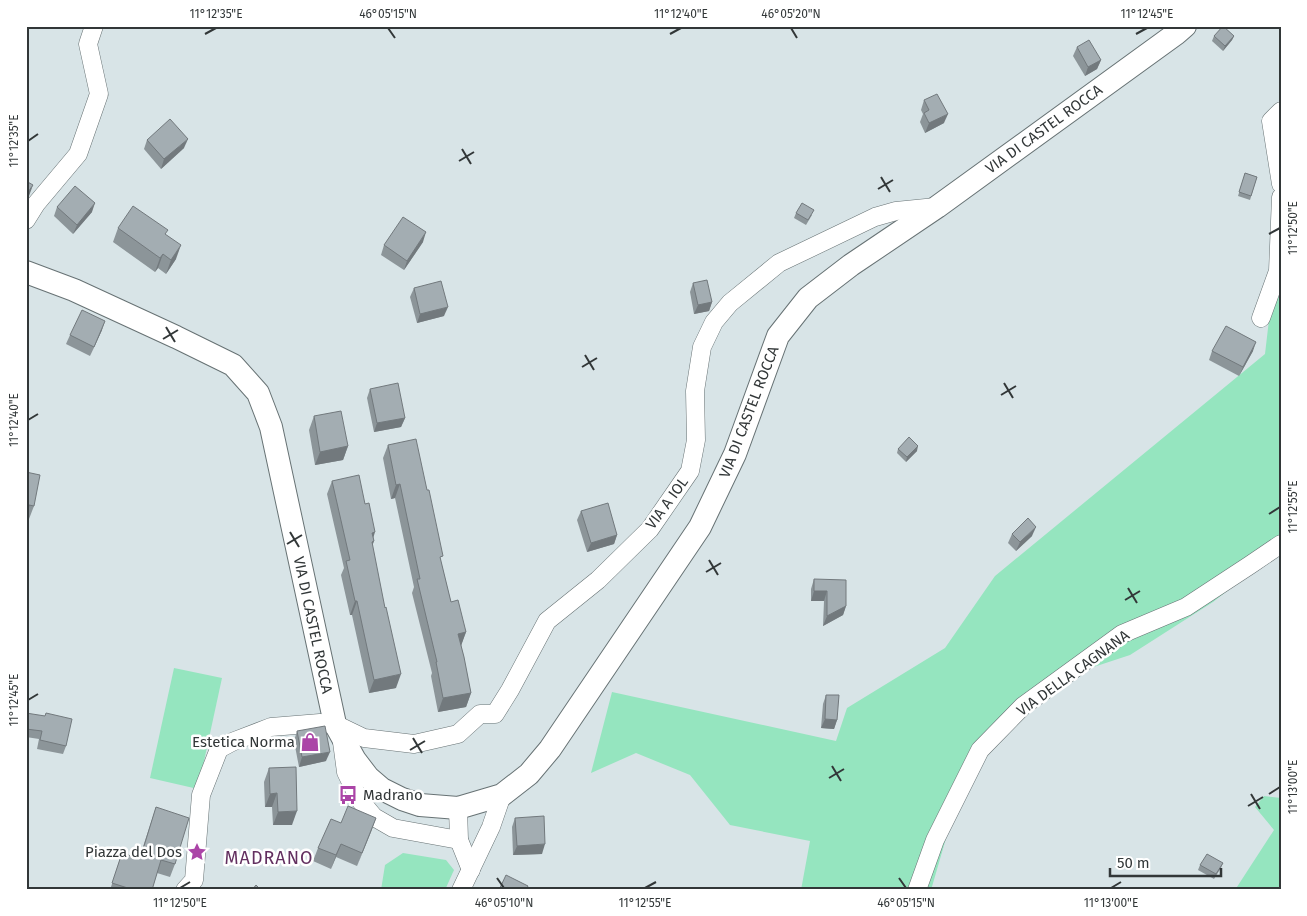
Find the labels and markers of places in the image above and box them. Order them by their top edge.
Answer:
shop icon: Estetica Norma [299,731,321,753]
place label: Estetica Norma [192,733,295,751]
bus stop icon: Madrano [337,784,359,806]
place label: Madrano [363,786,423,804]
place icon: Piazza del Dos [186,841,208,863]
place label: Piazza del Dos [85,843,182,861]

